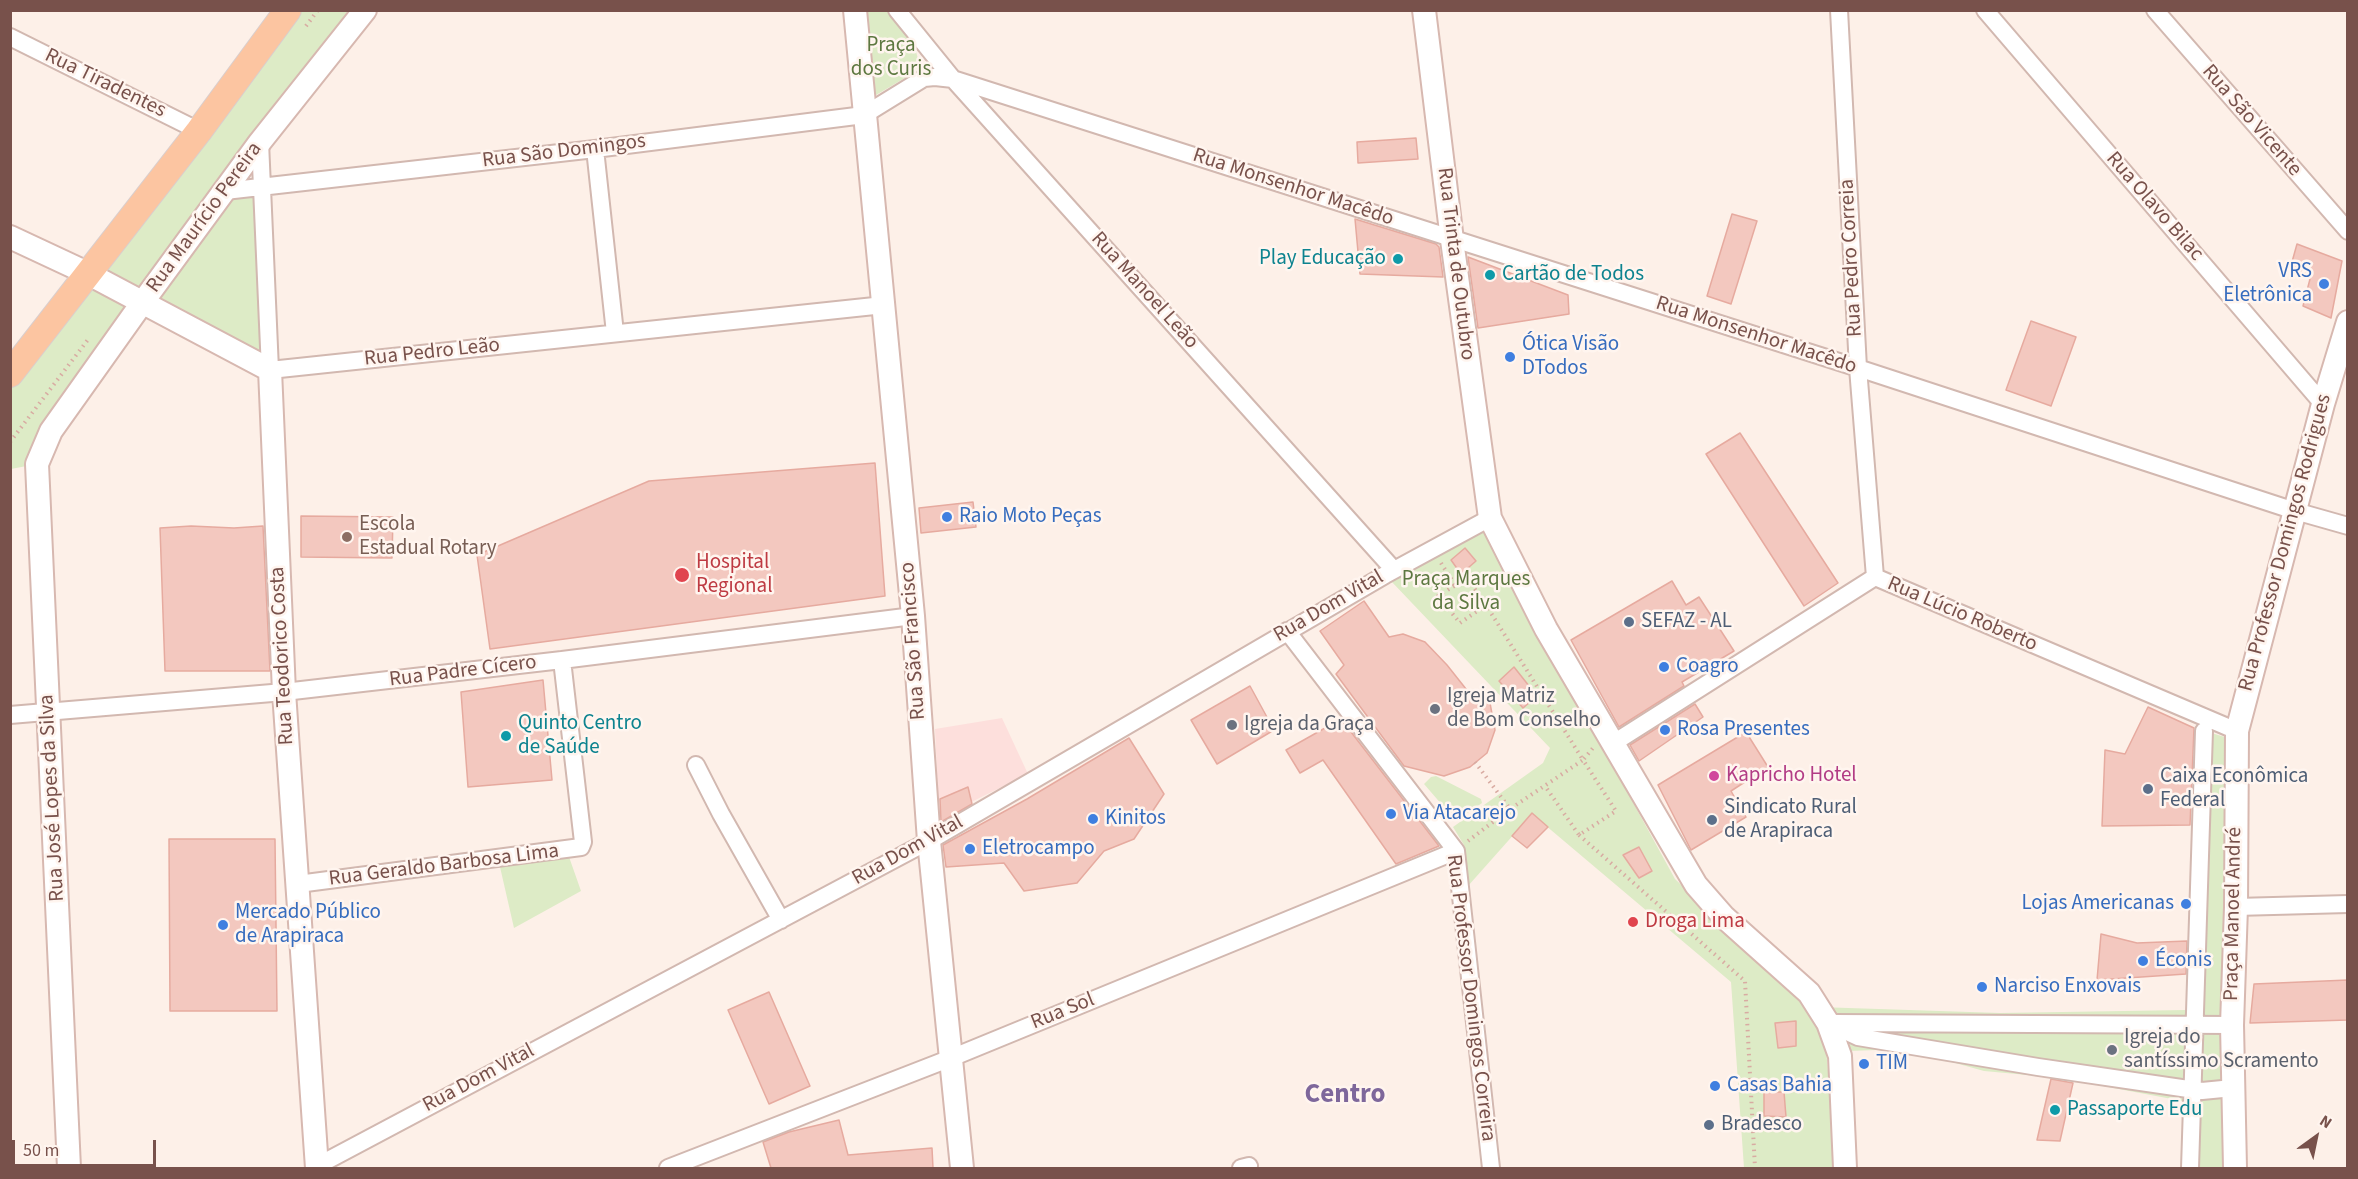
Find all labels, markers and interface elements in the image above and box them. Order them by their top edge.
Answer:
park label: Praça dos Curis [851,33,931,83]
street label: Rua Tiradentes [40,44,170,124]
street label: Rua São Vicente [2196,60,2306,182]
street label: Rua São Domingos [481,129,647,175]
street label: Rua Maurício Pereira [142,138,268,298]
street label: Rua Monsenhor Macêdo [1189,144,1397,232]
street label: Rua Olavo Bilac [2100,147,2208,267]
street label: Rua Trinta de Outubro [1431,166,1479,362]
street label: Rua Pedro Correia [1835,178,1869,338]
street label: Rua Manoel Leão [1085,227,1203,355]
place label: Play Educação [1259,246,1386,272]
marker: Play Educação [1391,252,1405,266]
place label: VRS Eletrônica [2223,259,2312,309]
place label: Cartão de Todos [1502,262,1644,288]
marker: Cartão de Todos [1483,268,1497,282]
marker: VRS Eletrônica [2317,277,2331,291]
street label: Rua Monsenhor Macêdo [1652,292,1860,380]
place label: Ótica Visão DTodos [1522,332,1619,382]
street label: Rua Pedro Leão [363,333,501,373]
marker: Ótica Visão DTodos [1503,350,1517,364]
street label: Rua Professor Domingos Rodrigues [2234,392,2338,694]
place label: Raio Moto Peças [959,504,1101,530]
marker: Raio Moto Peças [940,510,954,524]
place label: Escola Estadual Rotary [359,512,497,562]
marker: Escola Estadual Rotary [340,530,354,544]
place label: Hospital Regional [696,550,773,600]
street label: Rua São Francisco [896,561,932,721]
street label: Rua Dom Vital [1270,565,1388,649]
street label: Rua Teodorico Costa [266,566,300,746]
marker: Hospital Regional [673,566,691,584]
park label: Praça Marques da Silva [1402,567,1530,617]
street label: Rua Lúcio Roberto [1883,572,2041,658]
place label: SEFAZ - AL [1641,609,1732,635]
marker: SEFAZ - AL [1622,615,1636,629]
street label: Rua Padre Cícero [388,650,538,694]
place label: Coagro [1676,654,1739,680]
marker: Coagro [1657,660,1671,674]
place label: Igreja Matriz de Bom Conselho [1447,684,1601,734]
street label: Rua José Lopes da Silva [35,694,71,902]
marker: Igreja Matriz de Bom Conselho [1428,702,1442,716]
place label: Quinto Centro de Saúde [518,711,642,761]
place label: Igreja da Graça [1244,712,1374,738]
place label: Rosa Presentes [1677,717,1810,743]
marker: Igreja da Graça [1225,718,1239,732]
marker: Rosa Presentes [1658,723,1672,737]
marker: Quinto Centro de Saúde [499,729,513,743]
place label: Kapricho Hotel [1726,763,1857,789]
place label: Caixa Econômica Federal [2160,764,2308,814]
marker: Kapricho Hotel [1707,769,1721,783]
marker: Caixa Econômica Federal [2141,782,2155,796]
place label: Sindicato Rural de Arapiraca [1724,795,1857,845]
place label: Via Atacarejo [1403,801,1516,827]
place label: Kinitos [1105,806,1166,832]
marker: Via Atacarejo [1384,807,1398,821]
street label: Rua Dom Vital [848,810,968,892]
marker: Kinitos [1086,812,1100,826]
marker: Sindicato Rural de Arapiraca [1705,813,1719,827]
street label: Praça Manoel André [2220,827,2248,1001]
place label: Eletrocampo [982,836,1095,862]
street label: Rua Geraldo Barbosa Lima [328,839,560,893]
marker: Eletrocampo [963,842,977,856]
street label: Rua Professor Domingos Correira [1440,853,1500,1143]
place label: Lojas Americanas [2021,891,2174,917]
marker: Lojas Americanas [2179,897,2193,911]
place label: Mercado Público de Arapiraca [235,900,381,950]
place label: Droga Lima [1645,909,1745,935]
marker: Droga Lima [1626,915,1640,929]
marker: Mercado Público de Arapiraca [216,918,230,932]
place label: Éconis [2155,948,2212,974]
marker: Éconis [2136,954,2150,968]
place label: Narciso Enxovais [1994,974,2141,1000]
marker: Narciso Enxovais [1975,980,1989,994]
street label: Rua Sol [1028,988,1098,1036]
place label: Igreja do santíssimo Scramento [2124,1025,2319,1075]
street label: Rua Dom Vital [419,1039,539,1119]
marker: Igreja do santíssimo Scramento [2105,1043,2119,1057]
place label: TIM [1876,1051,1908,1077]
marker: TIM [1857,1057,1871,1071]
place label: Casas Bahia [1727,1073,1832,1099]
marker: Casas Bahia [1708,1079,1722,1093]
district label: Centro [1305,1080,1385,1112]
place label: Passaporte Edu [2067,1097,2202,1123]
marker: Passaporte Edu [2048,1103,2062,1117]
north arrow [2286,1107,2346,1167]
text: N [2315,1110,2336,1134]
place label: Bradesco [1721,1112,1802,1138]
marker: Bradesco [1702,1118,1716,1132]
scale bar [15,1128,159,1166]
text: 50 m [23,1138,59,1163]

